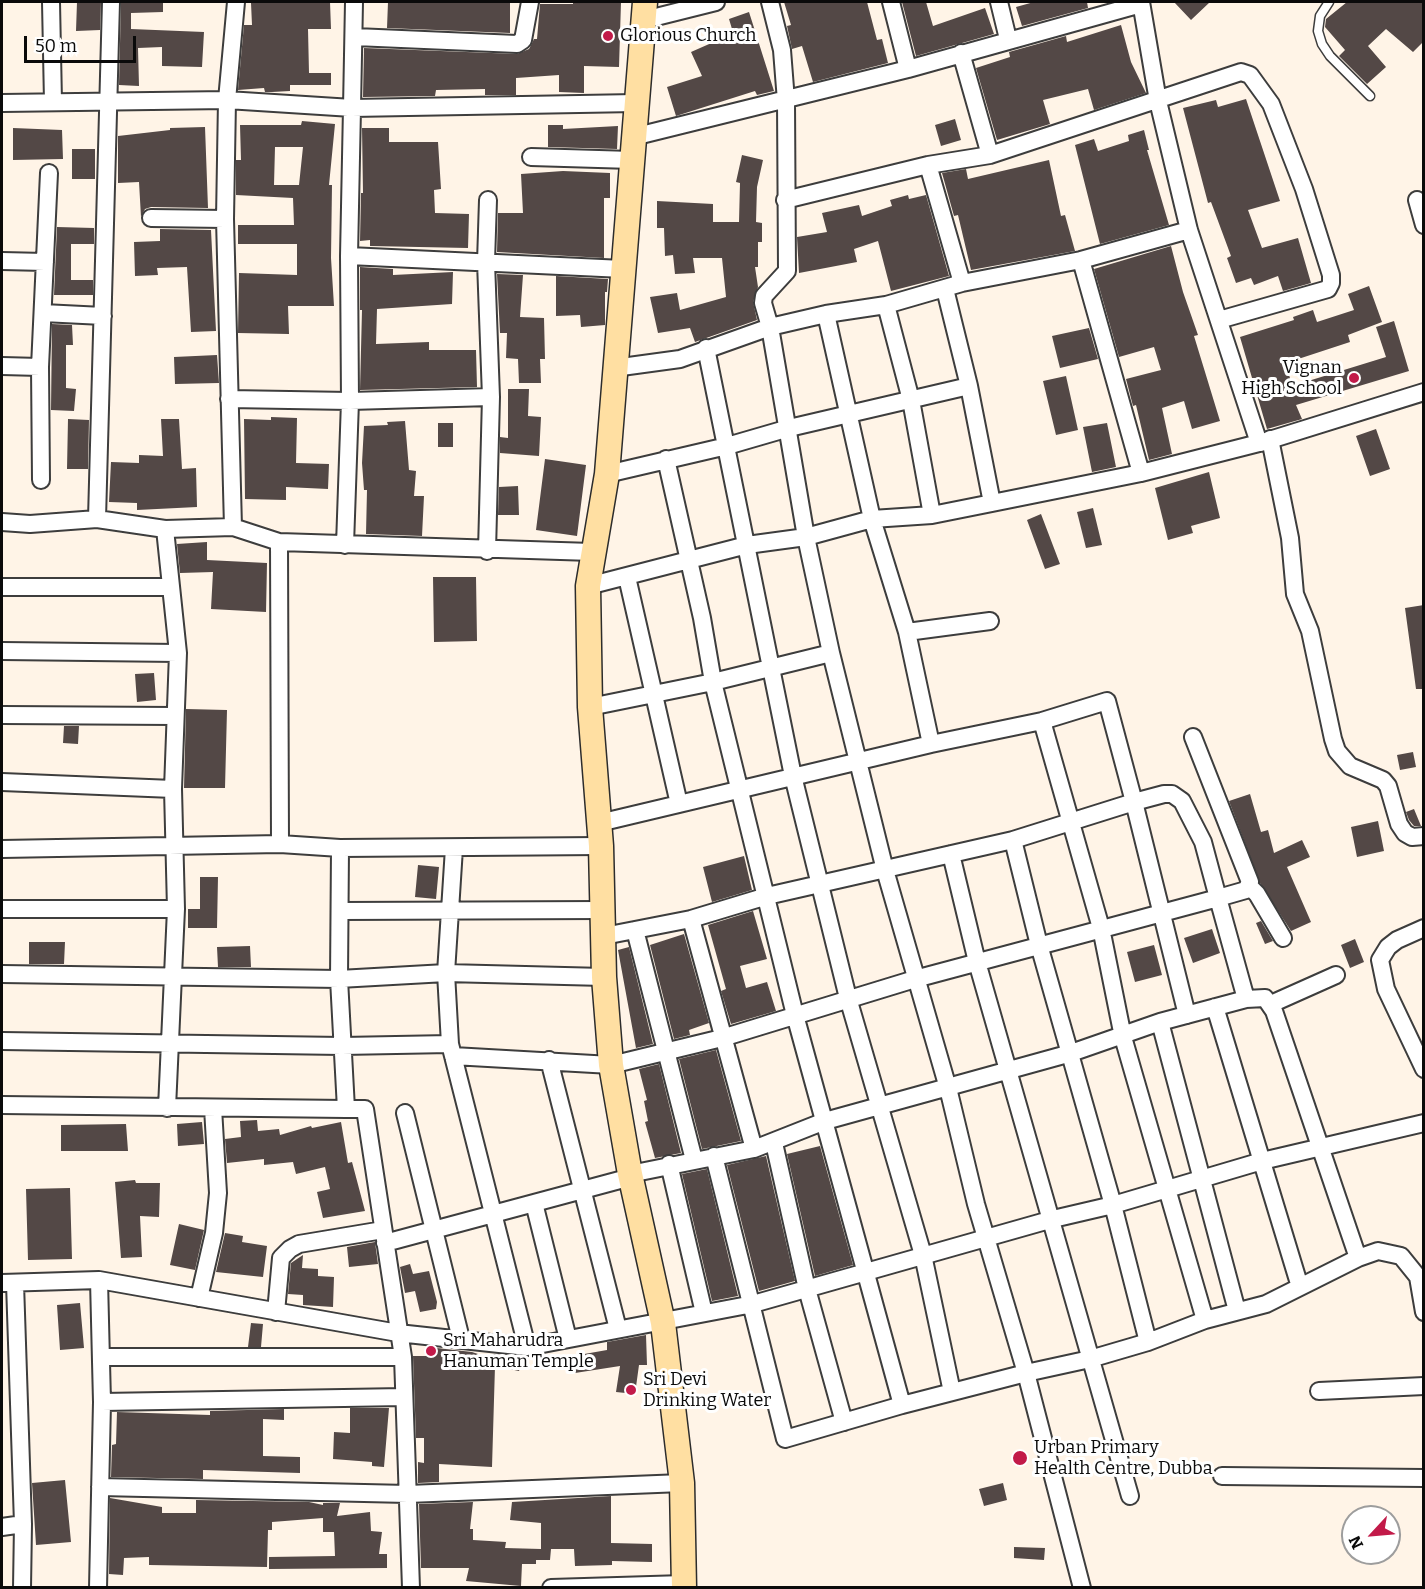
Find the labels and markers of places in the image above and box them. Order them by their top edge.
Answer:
place label: Glorious Church [620,25,756,47]
marker: Glorious Church [601,29,615,43]
place label: Vignan High School [1241,357,1342,400]
marker: Vignan High School [1347,371,1361,385]
place label: Sri Maharudra Hanuman Temple [443,1330,594,1372]
marker: Sri Maharudra Hanuman Temple [424,1344,438,1358]
place label: Sri Devi Drinking Water [643,1369,771,1412]
marker: Sri Devi Drinking Water [624,1383,638,1397]
place label: Urban Primary Health Centre, Dubba [1034,1437,1213,1480]
marker: Urban Primary Health Centre, Dubba [1011,1449,1029,1467]

